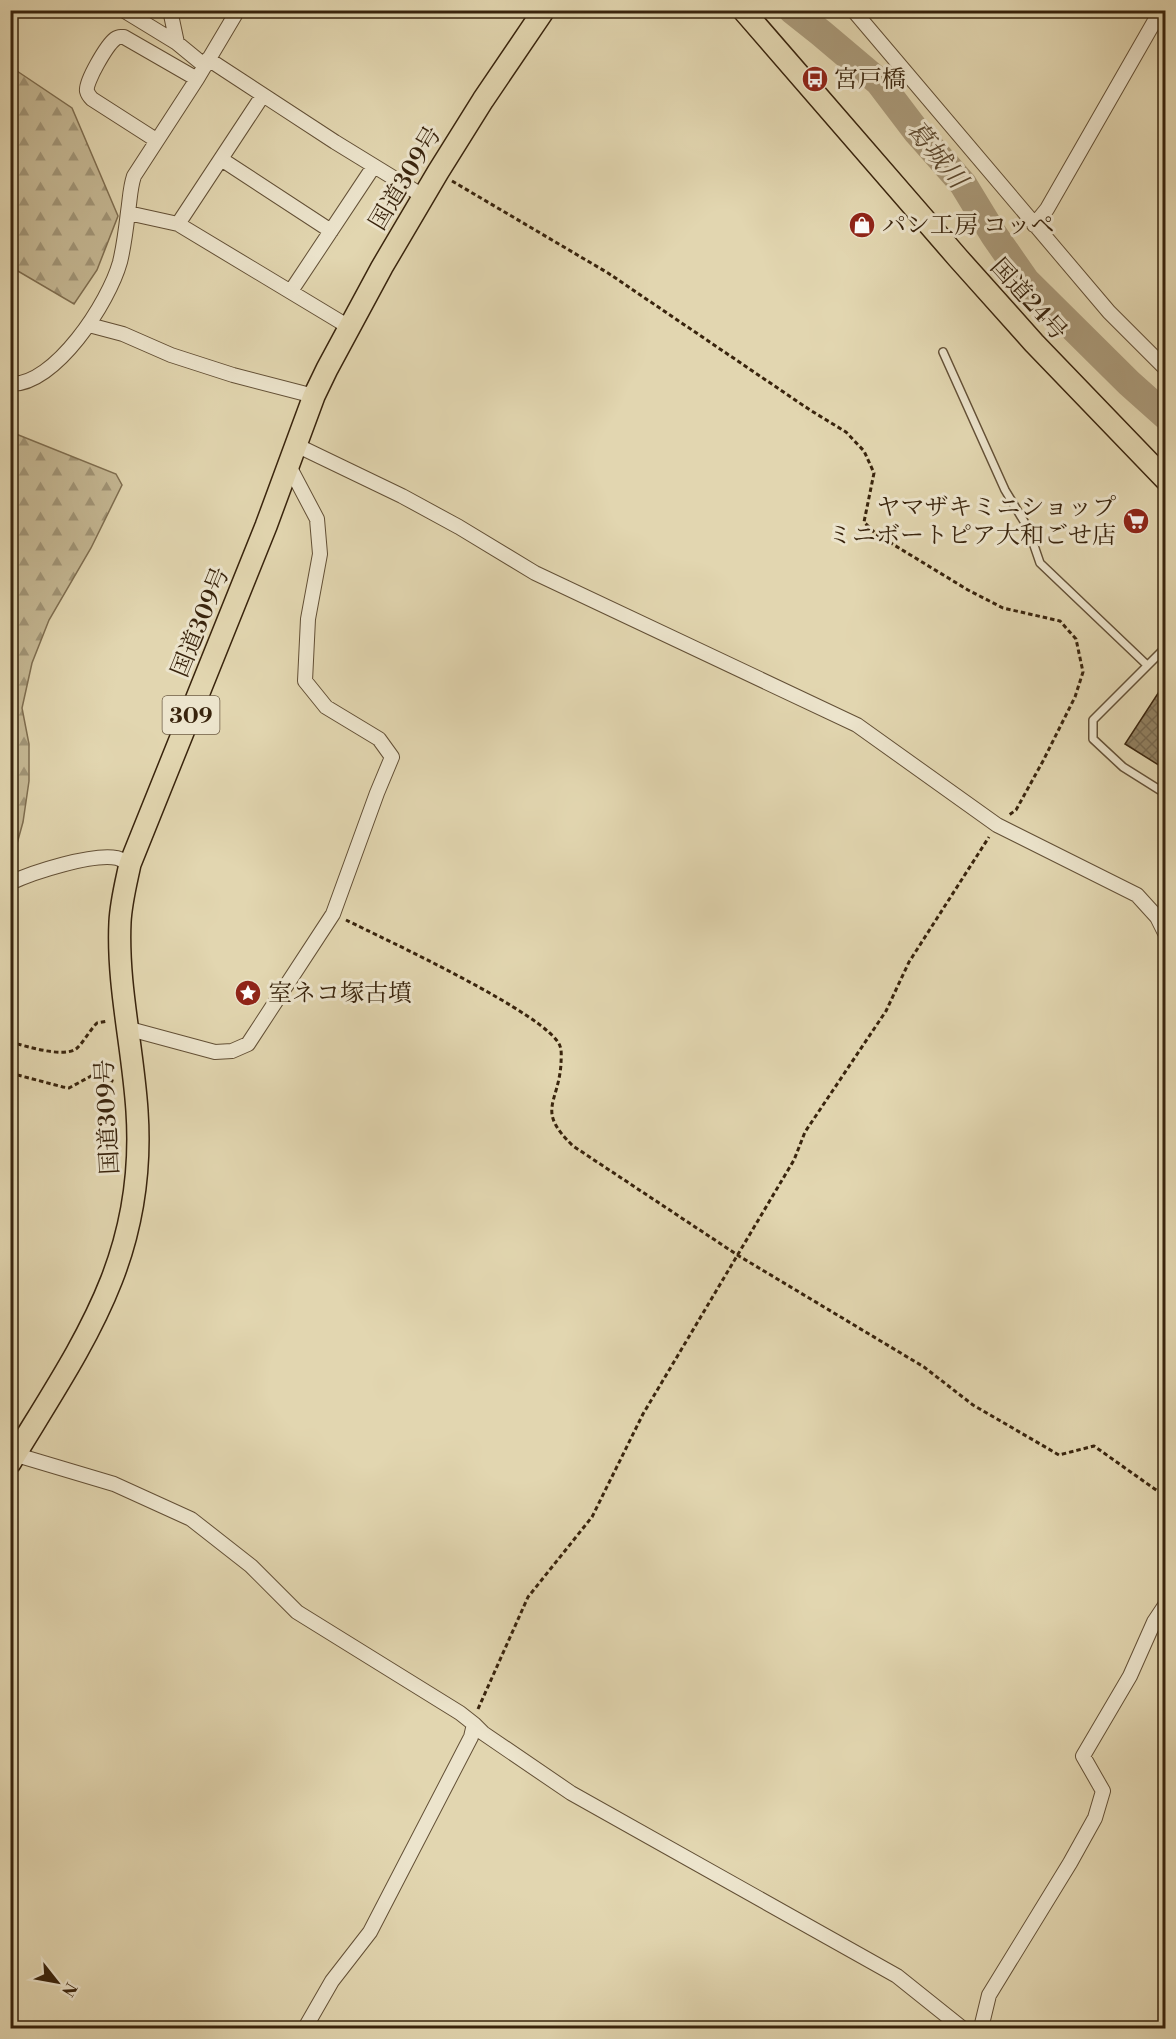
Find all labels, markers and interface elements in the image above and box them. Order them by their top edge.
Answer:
bus stop icon: 宮戸橋 [800,64,830,94]
place label: 宮戸橋 [834,65,906,95]
water label: 葛城川 [899,114,975,197]
street label: 国道309号 [363,121,449,236]
shop icon: パン工房 コッペ [847,210,877,240]
place label: パン工房 コッペ [882,211,1054,241]
street label: 国道24号 [984,252,1073,347]
place label: ヤマザキミニショップ ミニボートピア大和ごせ店 [828,493,1116,551]
supermarket icon: ヤマザキミニショップ ミニボートピア大和ごせ店 [1121,506,1151,536]
street label: 国道309号 [165,563,237,682]
road number: 309 [162,696,219,734]
place icon: 室ネコ塚古墳 [233,978,263,1008]
place label: 室ネコ塚古墳 [268,979,412,1009]
street label: 国道309号 [90,1058,126,1176]
north arrow [27,1952,87,2012]
text: N [57,1979,81,2000]

